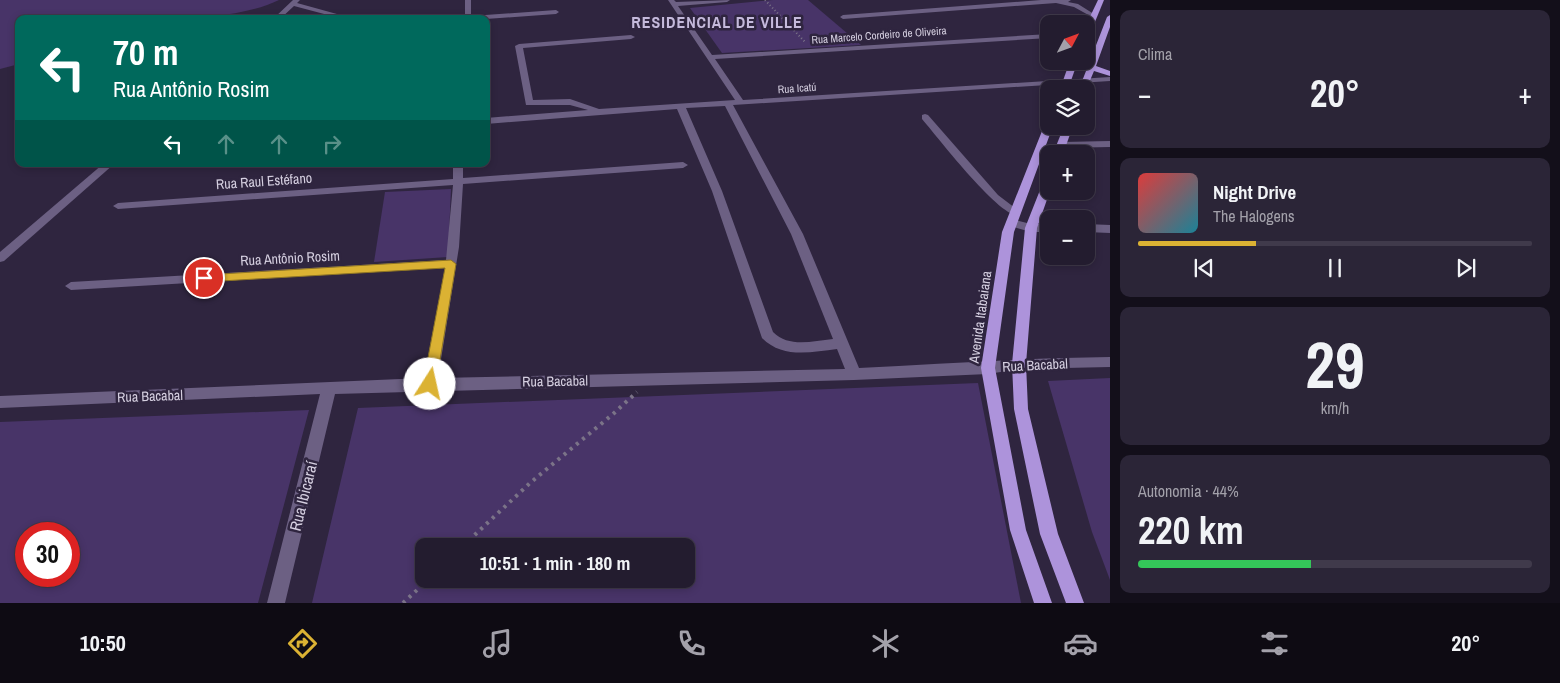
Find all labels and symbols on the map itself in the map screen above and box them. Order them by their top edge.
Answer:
district label: RESIDENCIAL DE VILLE [631,11,803,33]
north arrow [1040,15,1095,70]
street label: Rua Marcelo Cordeiro de Oliveira [811,23,947,47]
street label: Rua Icatú [777,80,817,96]
street label: Rua Raul Estéfano [215,169,313,193]
street label: Rua Antônio Rosim [240,246,340,270]
pin [183,257,225,299]
street label: Avenida Itabaiana [964,269,995,365]
street label: Rua Bacabal [1002,354,1068,376]
position arrow [403,357,455,409]
street label: Rua Bacabal [522,371,588,391]
street label: Rua Bacabal [117,386,183,406]
street label: Rua Ibicaraí [284,458,322,533]
speed limit sign: 30 [15,522,80,587]

